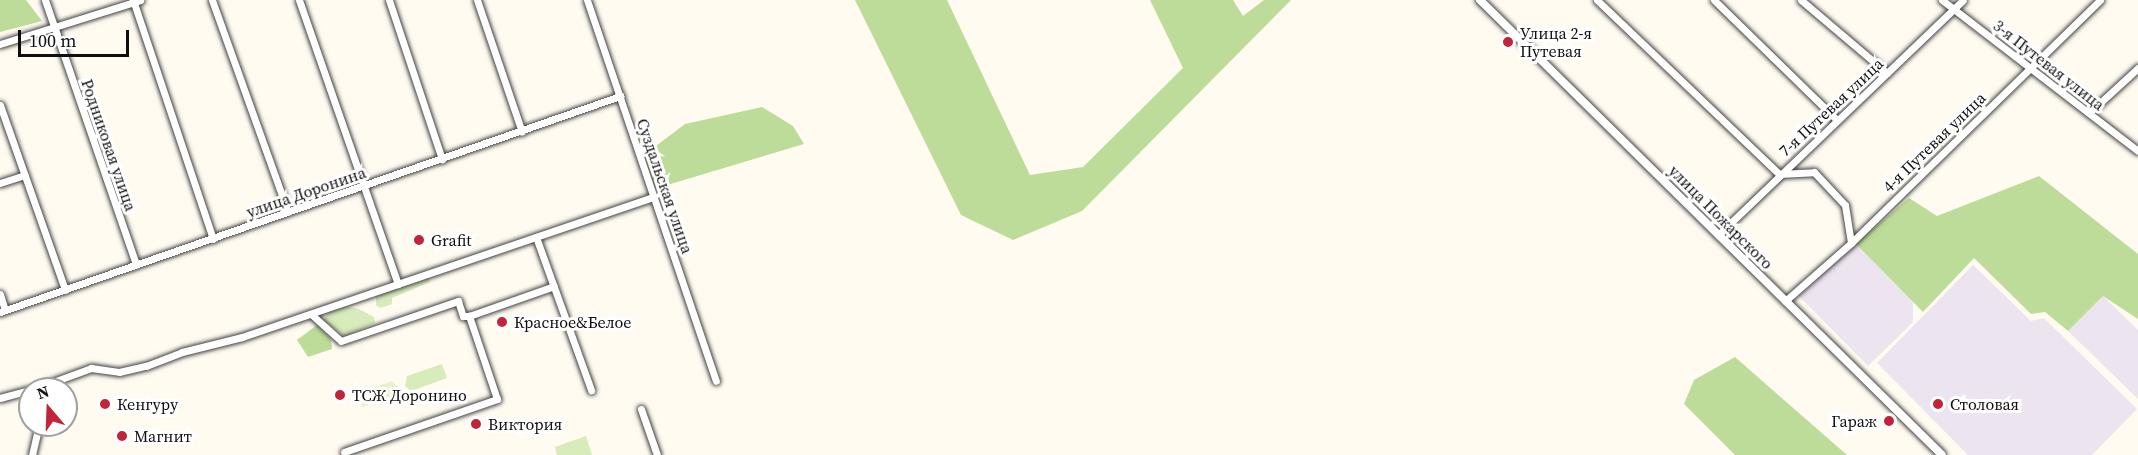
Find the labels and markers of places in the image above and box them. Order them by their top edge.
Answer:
place label: Улица 2-я Путевая [1520,23,1592,61]
marker: Улица 2-я Путевая [1501,35,1515,49]
place label: Grafit [431,230,472,250]
marker: Grafit [412,233,426,247]
place label: Красное&Белое [514,312,631,332]
marker: Красное&Белое [495,315,509,329]
place label: ТСЖ Доронино [352,385,467,405]
marker: ТСЖ Доронино [333,388,347,402]
place label: Кенгуру [117,394,178,414]
place label: Столовая [1950,394,2019,414]
marker: Кенгуру [98,397,112,411]
marker: Столовая [1931,397,1945,411]
place label: Гараж [1831,411,1877,431]
place label: Виктория [488,414,562,434]
marker: Гараж [1882,414,1896,428]
marker: Виктория [469,417,483,431]
place label: Магнит [134,426,192,446]
marker: Магнит [115,429,129,443]

